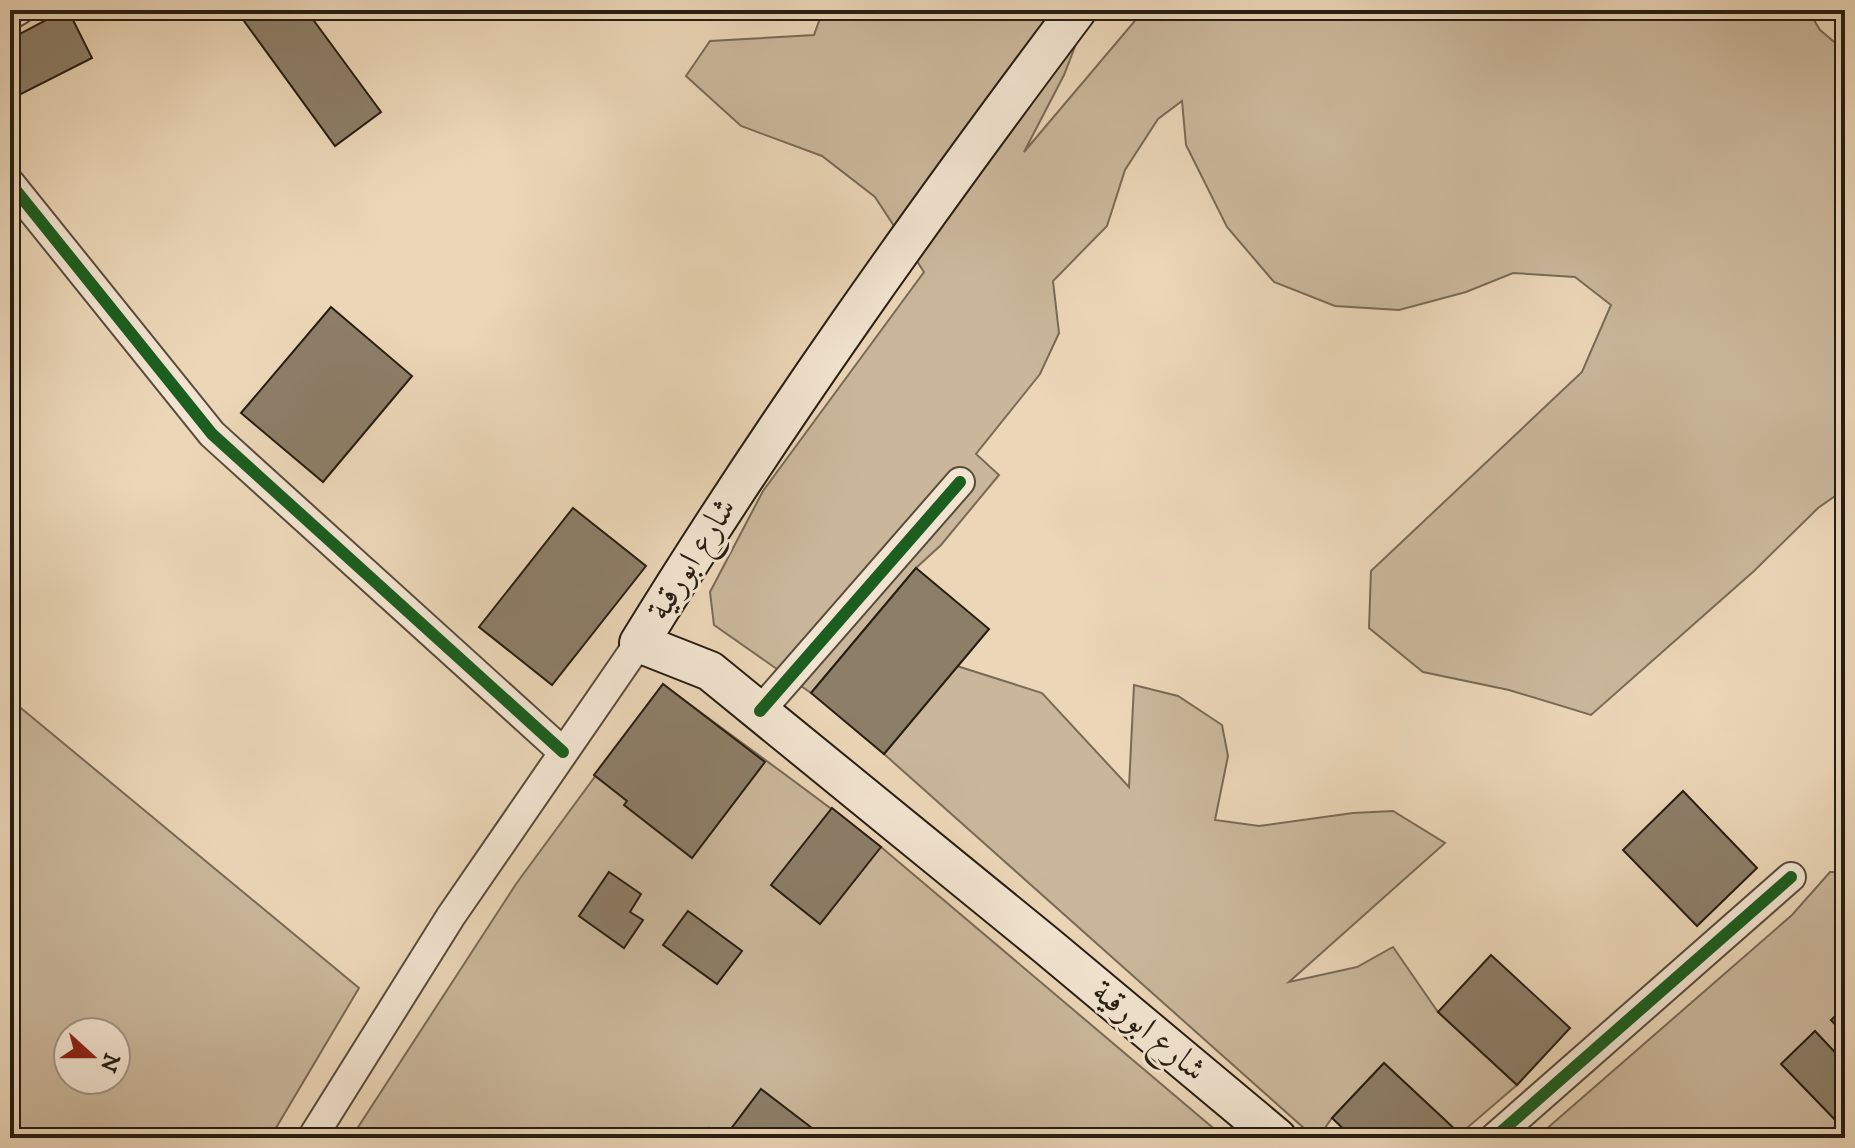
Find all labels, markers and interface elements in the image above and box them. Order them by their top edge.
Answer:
street label: شارع ابورقية [638,490,751,631]
street label: شارع ابورقية [1079,971,1215,1096]
north arrow [52,1016,132,1096]
text: N [93,1049,125,1076]

